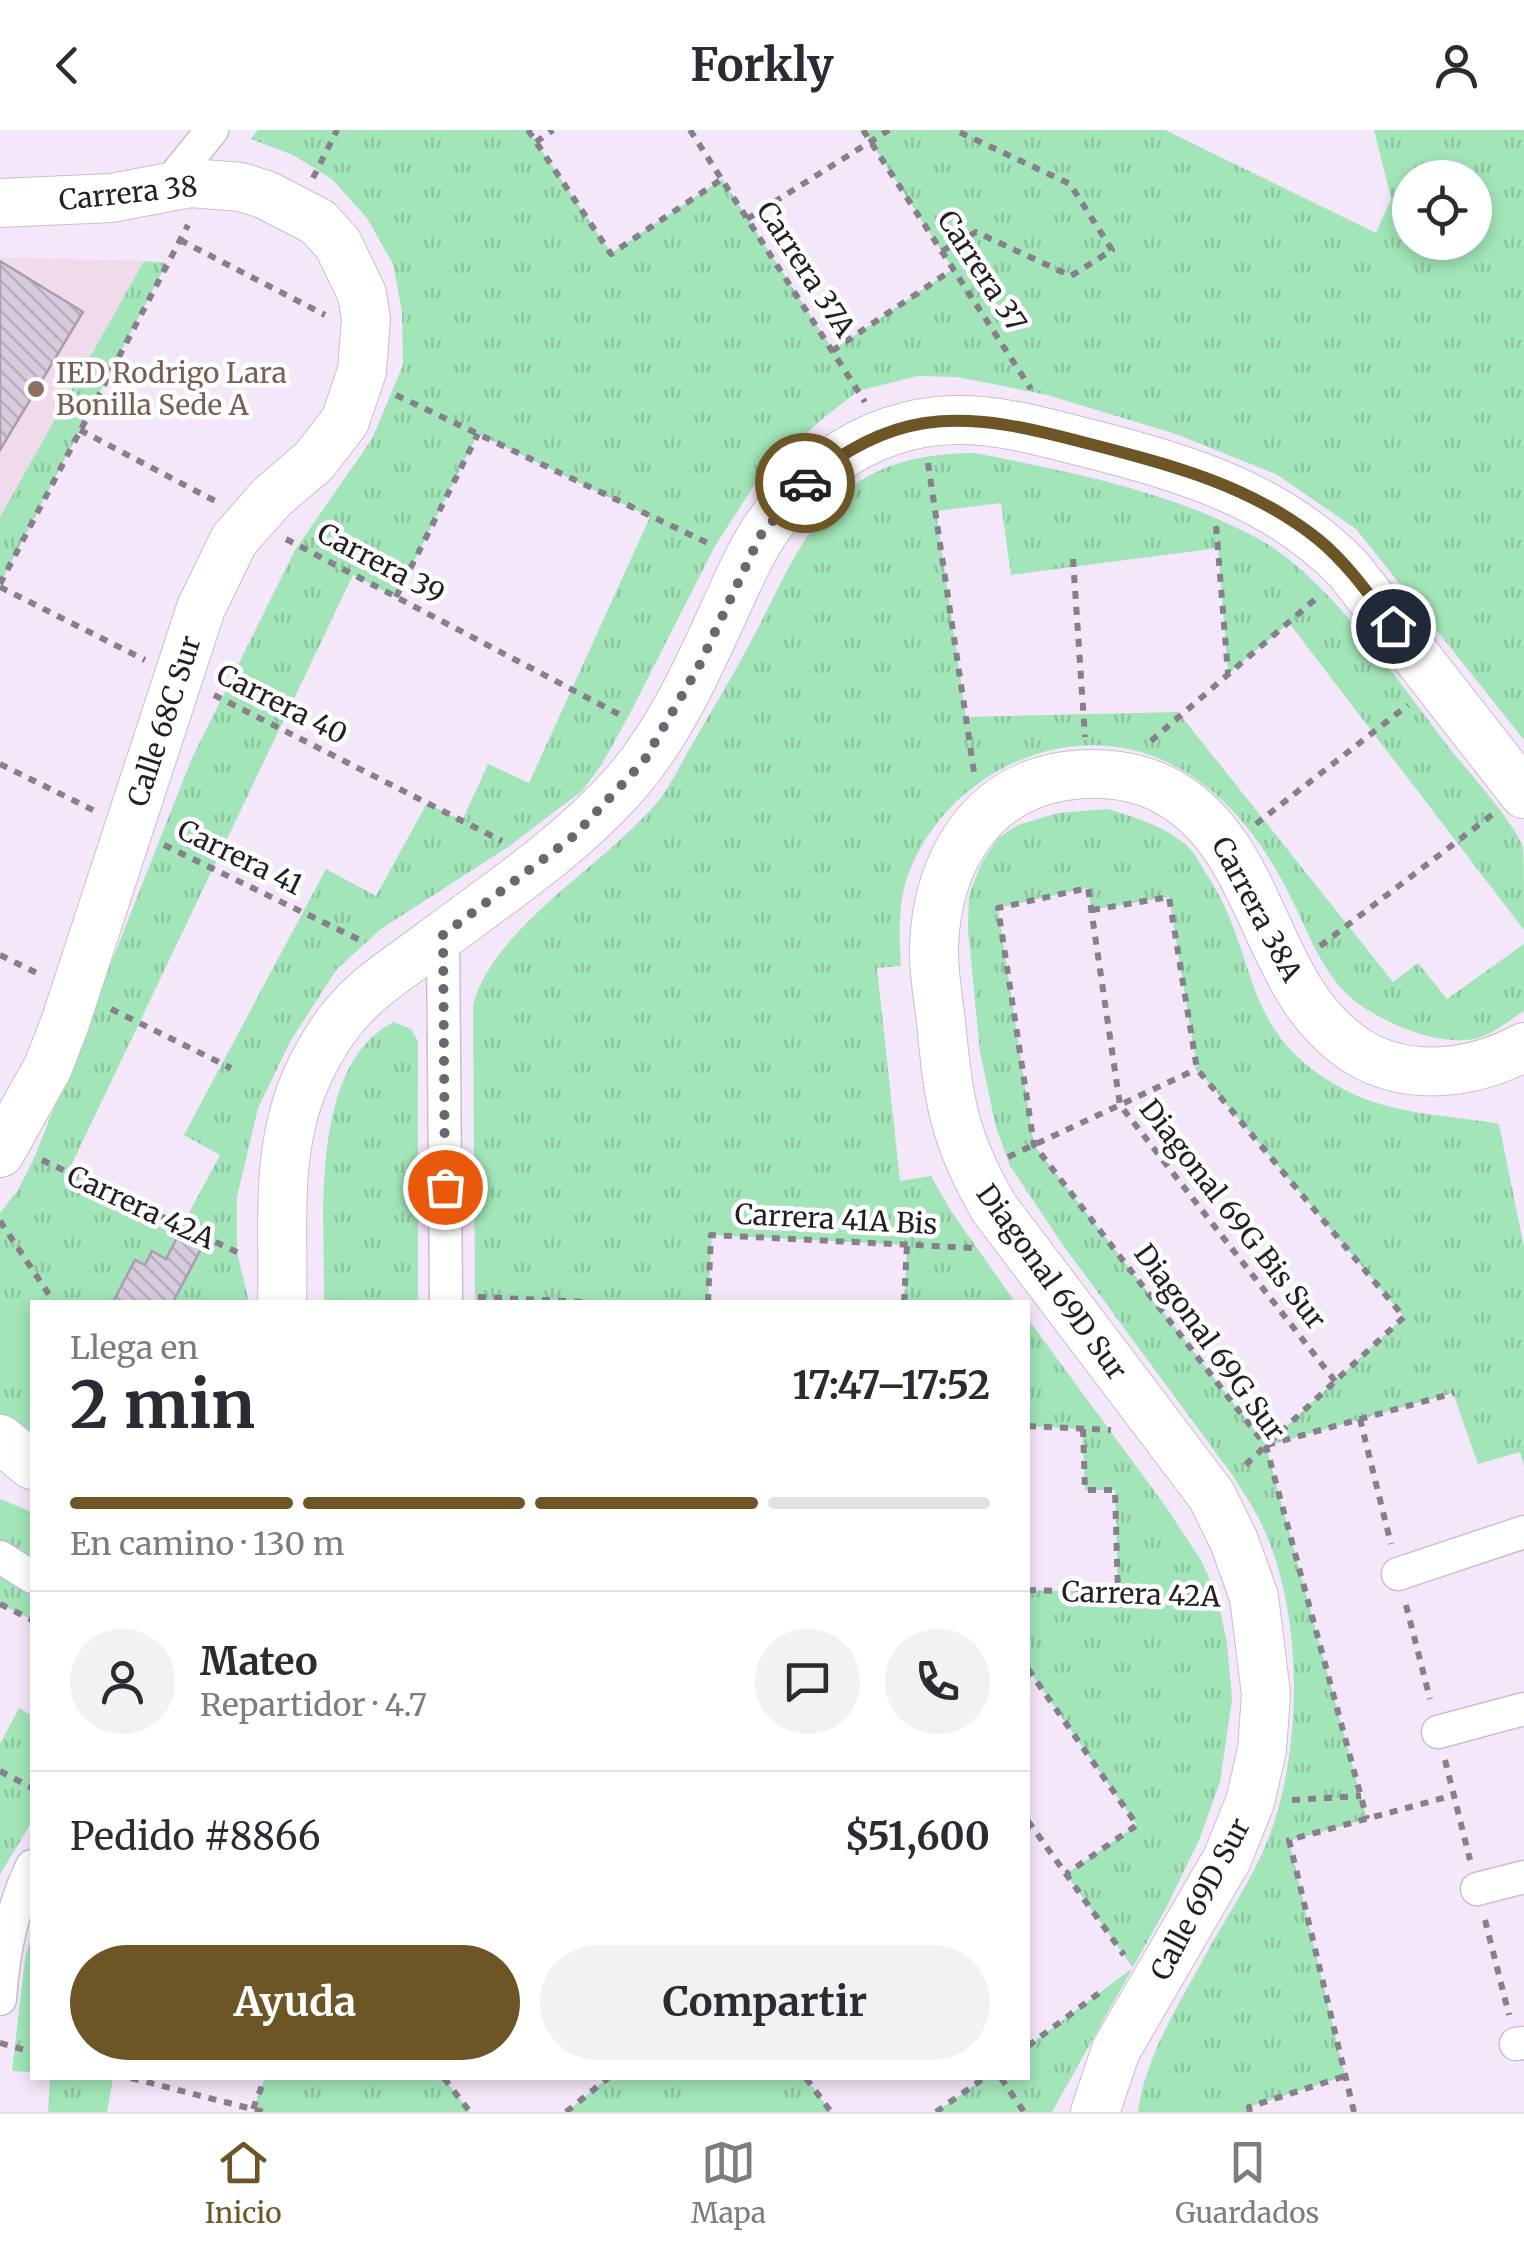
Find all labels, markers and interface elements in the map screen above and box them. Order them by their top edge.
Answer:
text: Forkly [690,37,834,93]
icon: back [40,38,95,93]
icon: person [1429,38,1484,93]
map controls [1392,160,1492,260]
button: locate [1392,160,1492,260]
street label: Carrera 38 [57,168,199,218]
street label: Carrera 37A [749,194,863,344]
street label: Carrera 37 [929,203,1035,339]
place label: IED Rodrigo Lara Bonilla Sede A [56,355,287,423]
marker: IED Rodrigo Lara Bonilla Sede A [25,378,47,400]
courier [755,433,855,533]
icon: car [778,456,833,511]
street label: Carrera 39 [311,515,451,611]
pin [1351,584,1436,669]
icon: home [1366,599,1421,654]
street label: Calle 68C Sur [119,631,209,811]
street label: Carrera 40 [211,656,353,752]
street label: Carrera 41 [172,811,308,903]
street label: Carrera 38A [1204,830,1310,988]
street label: Diagonal 69G Bis Sur [1132,1092,1334,1336]
pin [403,1145,488,1230]
street label: Carrera 42A [61,1157,221,1257]
icon: bag [418,1160,473,1215]
street label: Diagonal 69D Sur [969,1177,1135,1387]
street label: Carrera 41A Bis [734,1196,938,1242]
street label: Diagonal 69G Sur [1127,1237,1293,1447]
text: Llega en [70,1328,198,1368]
text: 17:47–17:52 [793,1362,990,1409]
text: 2 min [70,1364,255,1446]
text: En camino · 130 m [70,1524,345,1564]
street label: Carrera 42A [1061,1573,1221,1615]
button: person [70,1629,175,1734]
button: chat [755,1629,860,1734]
button: phone [885,1629,990,1734]
text: Mateo [200,1638,318,1685]
text: Repartidor · 4.7 [200,1685,427,1725]
street label: Calle 69D Sur [1142,1812,1258,1986]
text: Pedido #8866 [70,1813,321,1860]
text: $51,600 [845,1813,990,1860]
button: Ayuda [70,1945,520,2060]
button: Compartir [540,1945,990,2060]
tab: Inicio [205,2135,281,2231]
tab: Mapa [691,2135,766,2231]
tab: Guardados [1175,2135,1319,2231]

